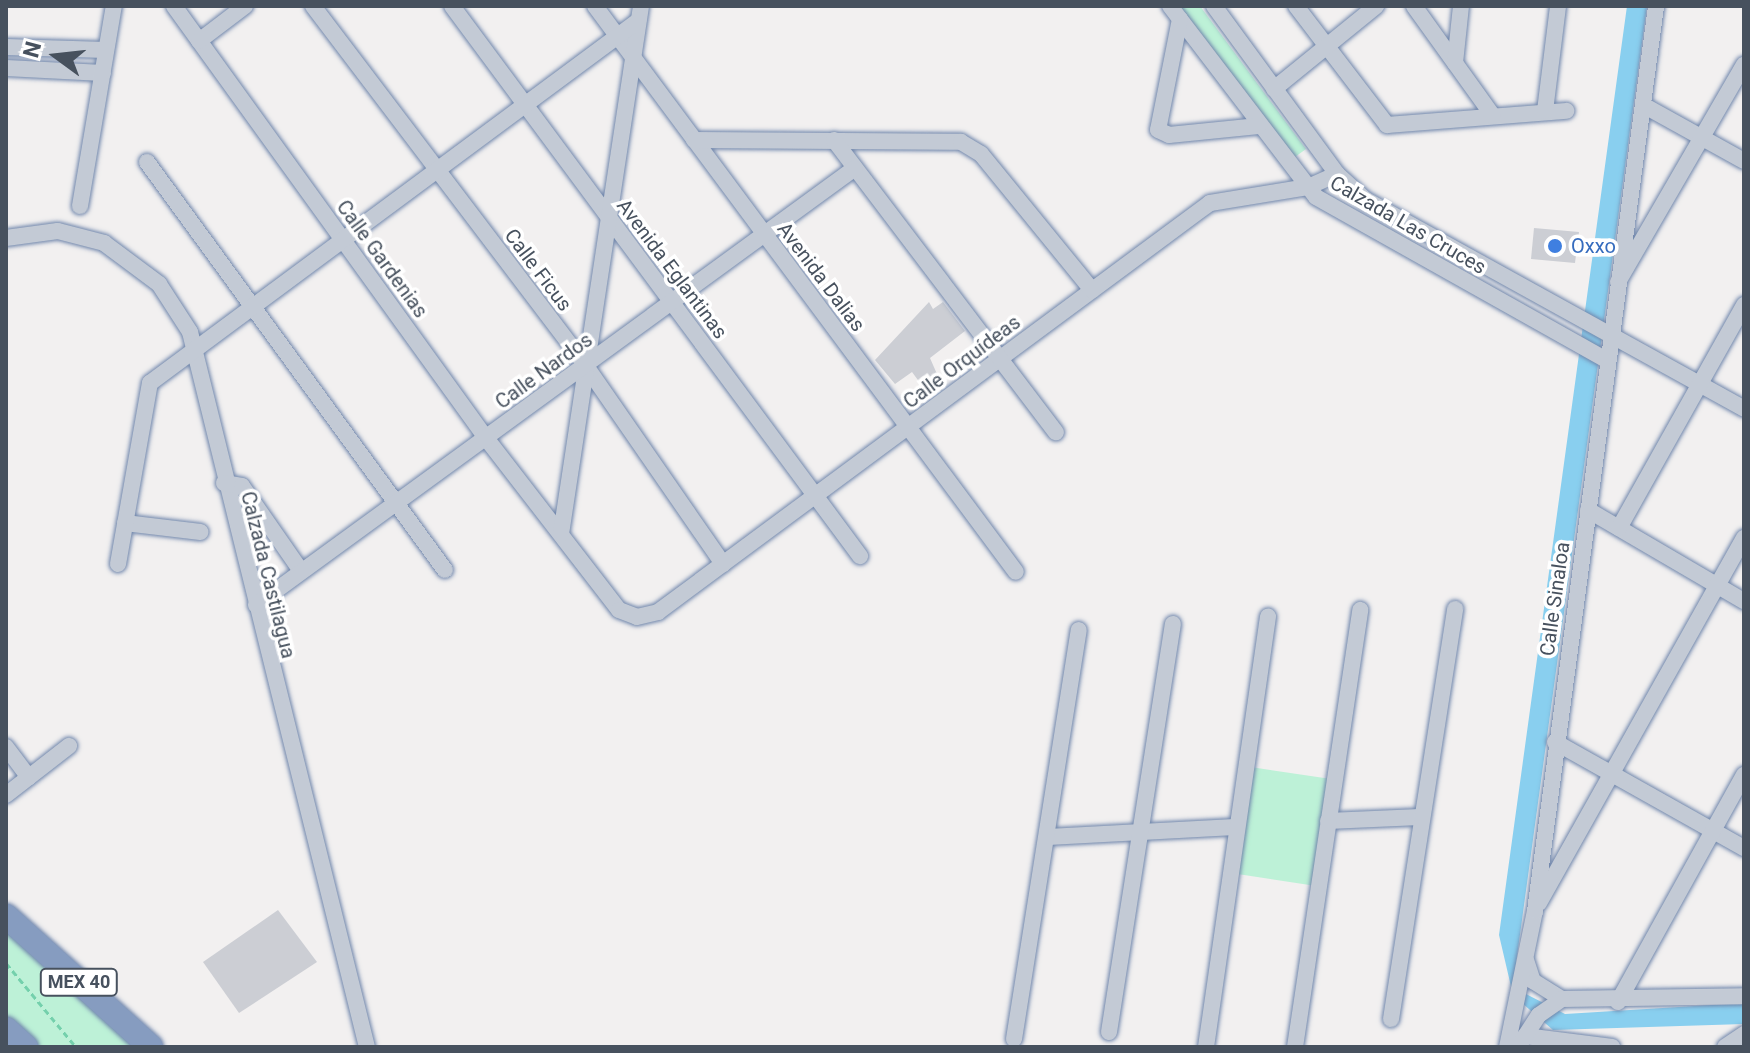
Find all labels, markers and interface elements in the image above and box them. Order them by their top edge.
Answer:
north arrow [16,16,96,96]
text: N [18,39,46,60]
street label: Calzada Las Cruces [1326,171,1490,279]
street label: Avenida Eglantinas [612,194,732,344]
street label: Calle Gardenias [331,196,433,322]
street label: Avenida Dalias [772,218,870,336]
street label: Calle Ficus [499,224,577,316]
place label: Oxxo [1571,234,1616,258]
marker: Oxxo [1546,237,1564,255]
street label: Calle Orquídeas [899,310,1025,414]
street label: Calle Nardos [491,328,597,414]
street label: Calzada Castilagua [236,489,300,661]
street label: Calle Sinaloa [1535,540,1575,658]
road number: MEX 40 [39,968,119,996]

